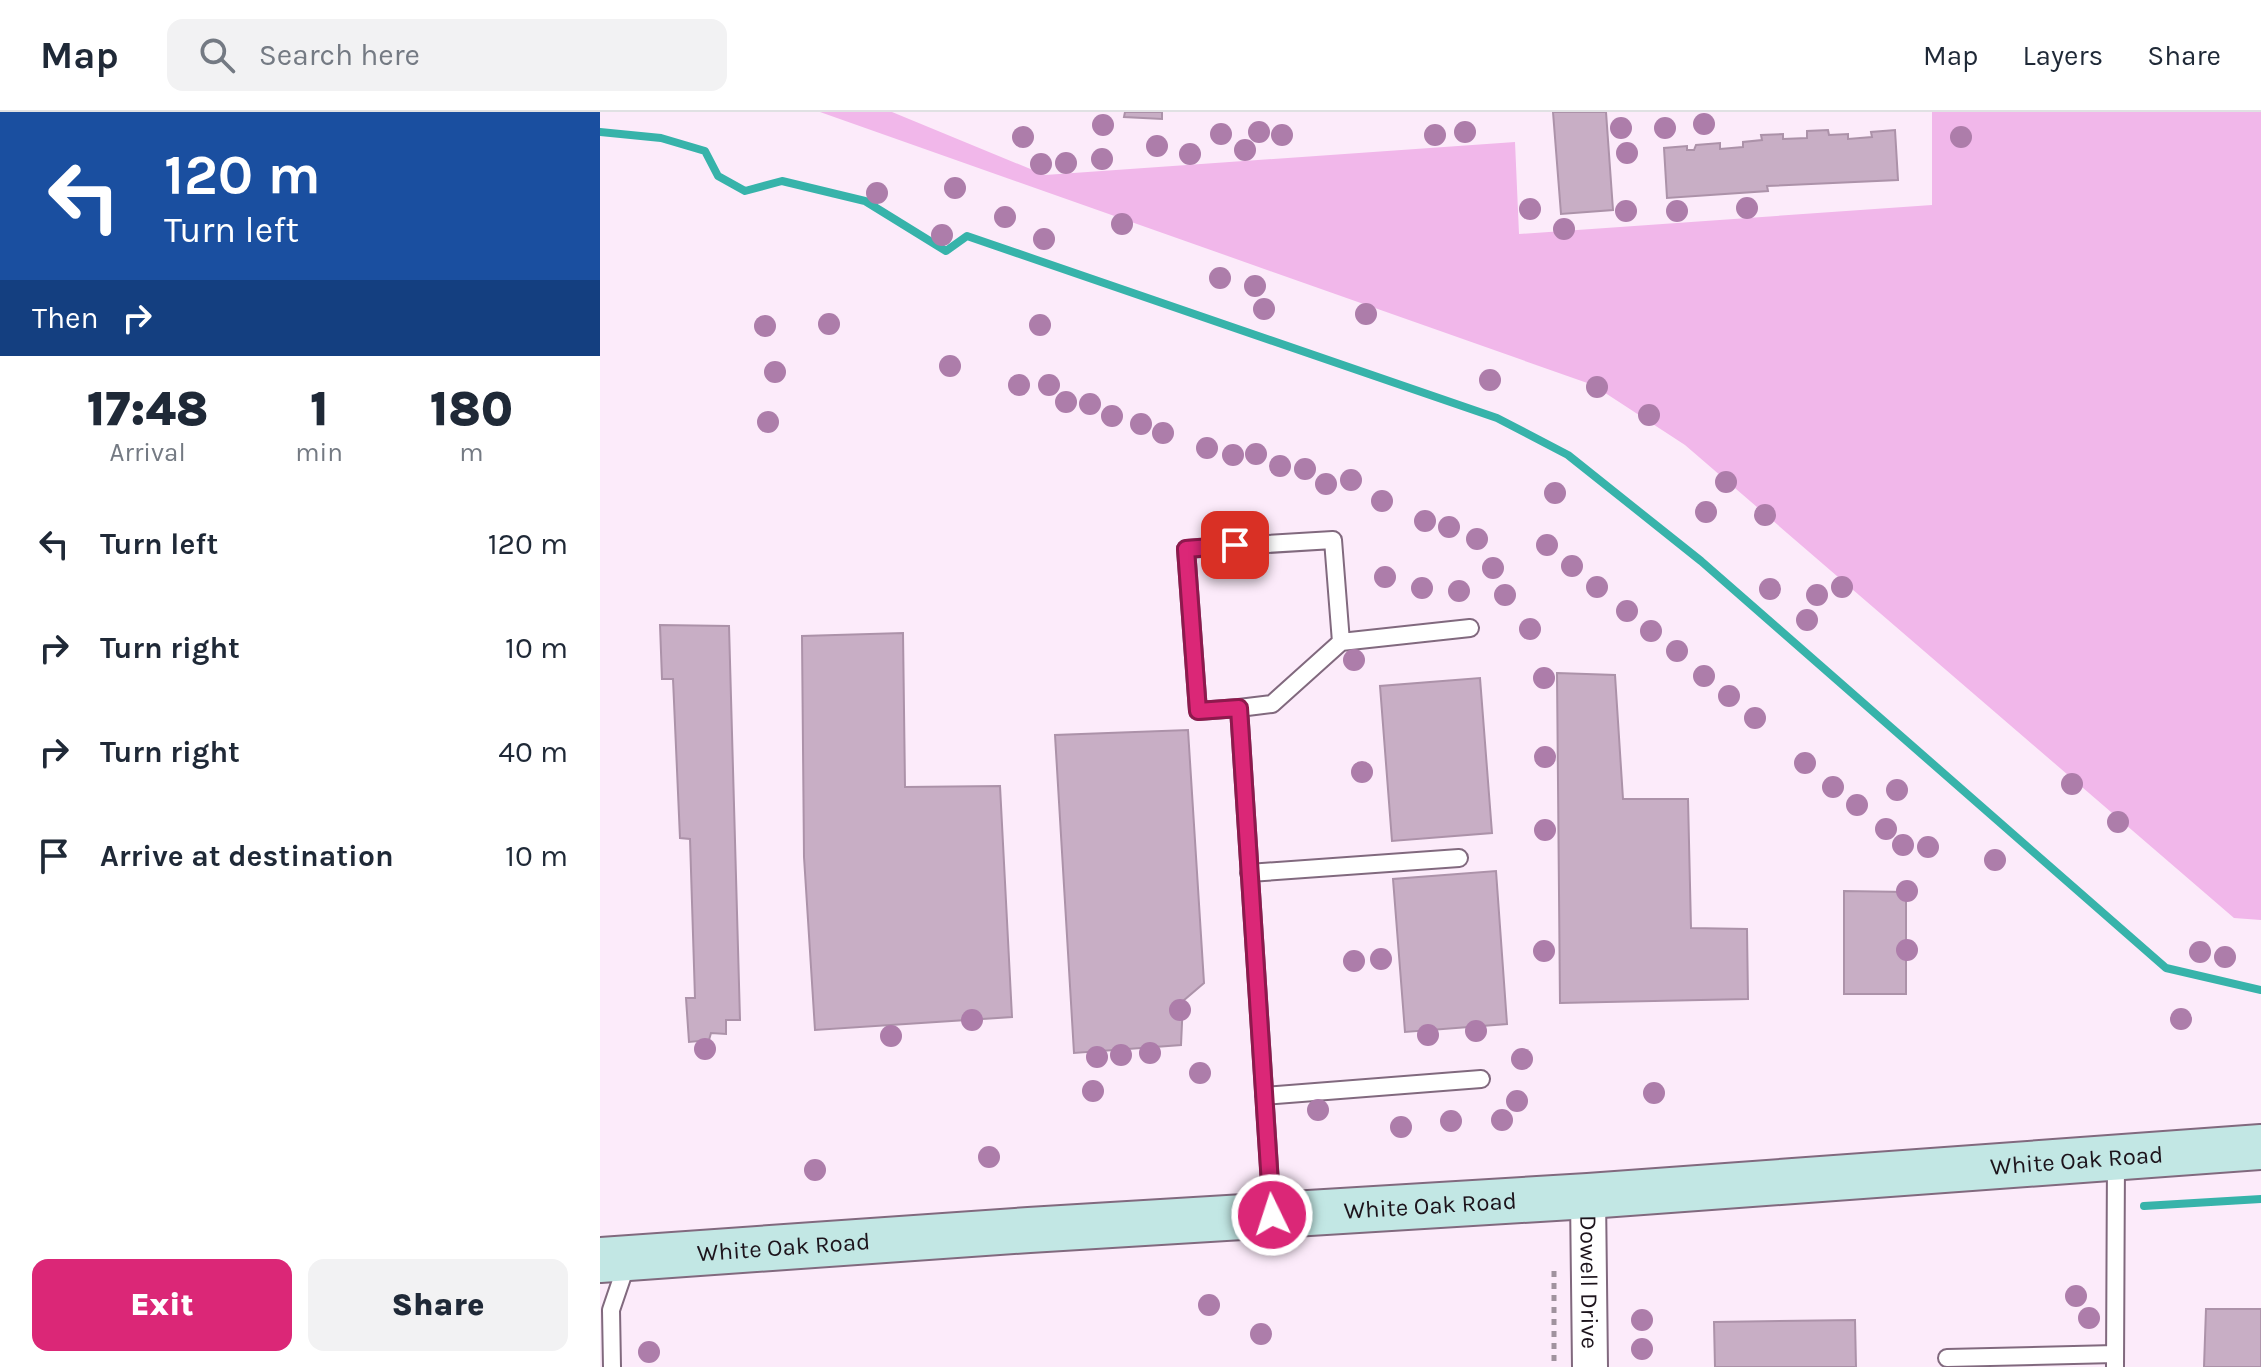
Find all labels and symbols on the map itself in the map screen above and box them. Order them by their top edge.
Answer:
pin [1201,511,1269,579]
street label: White Oak Road [1989,1140,2164,1181]
position arrow [1230,1173,1314,1257]
street label: White Oak Road [1343,1186,1518,1225]
street label: Dowell Drive [1574,1215,1604,1349]
street label: White Oak Road [696,1227,871,1267]

